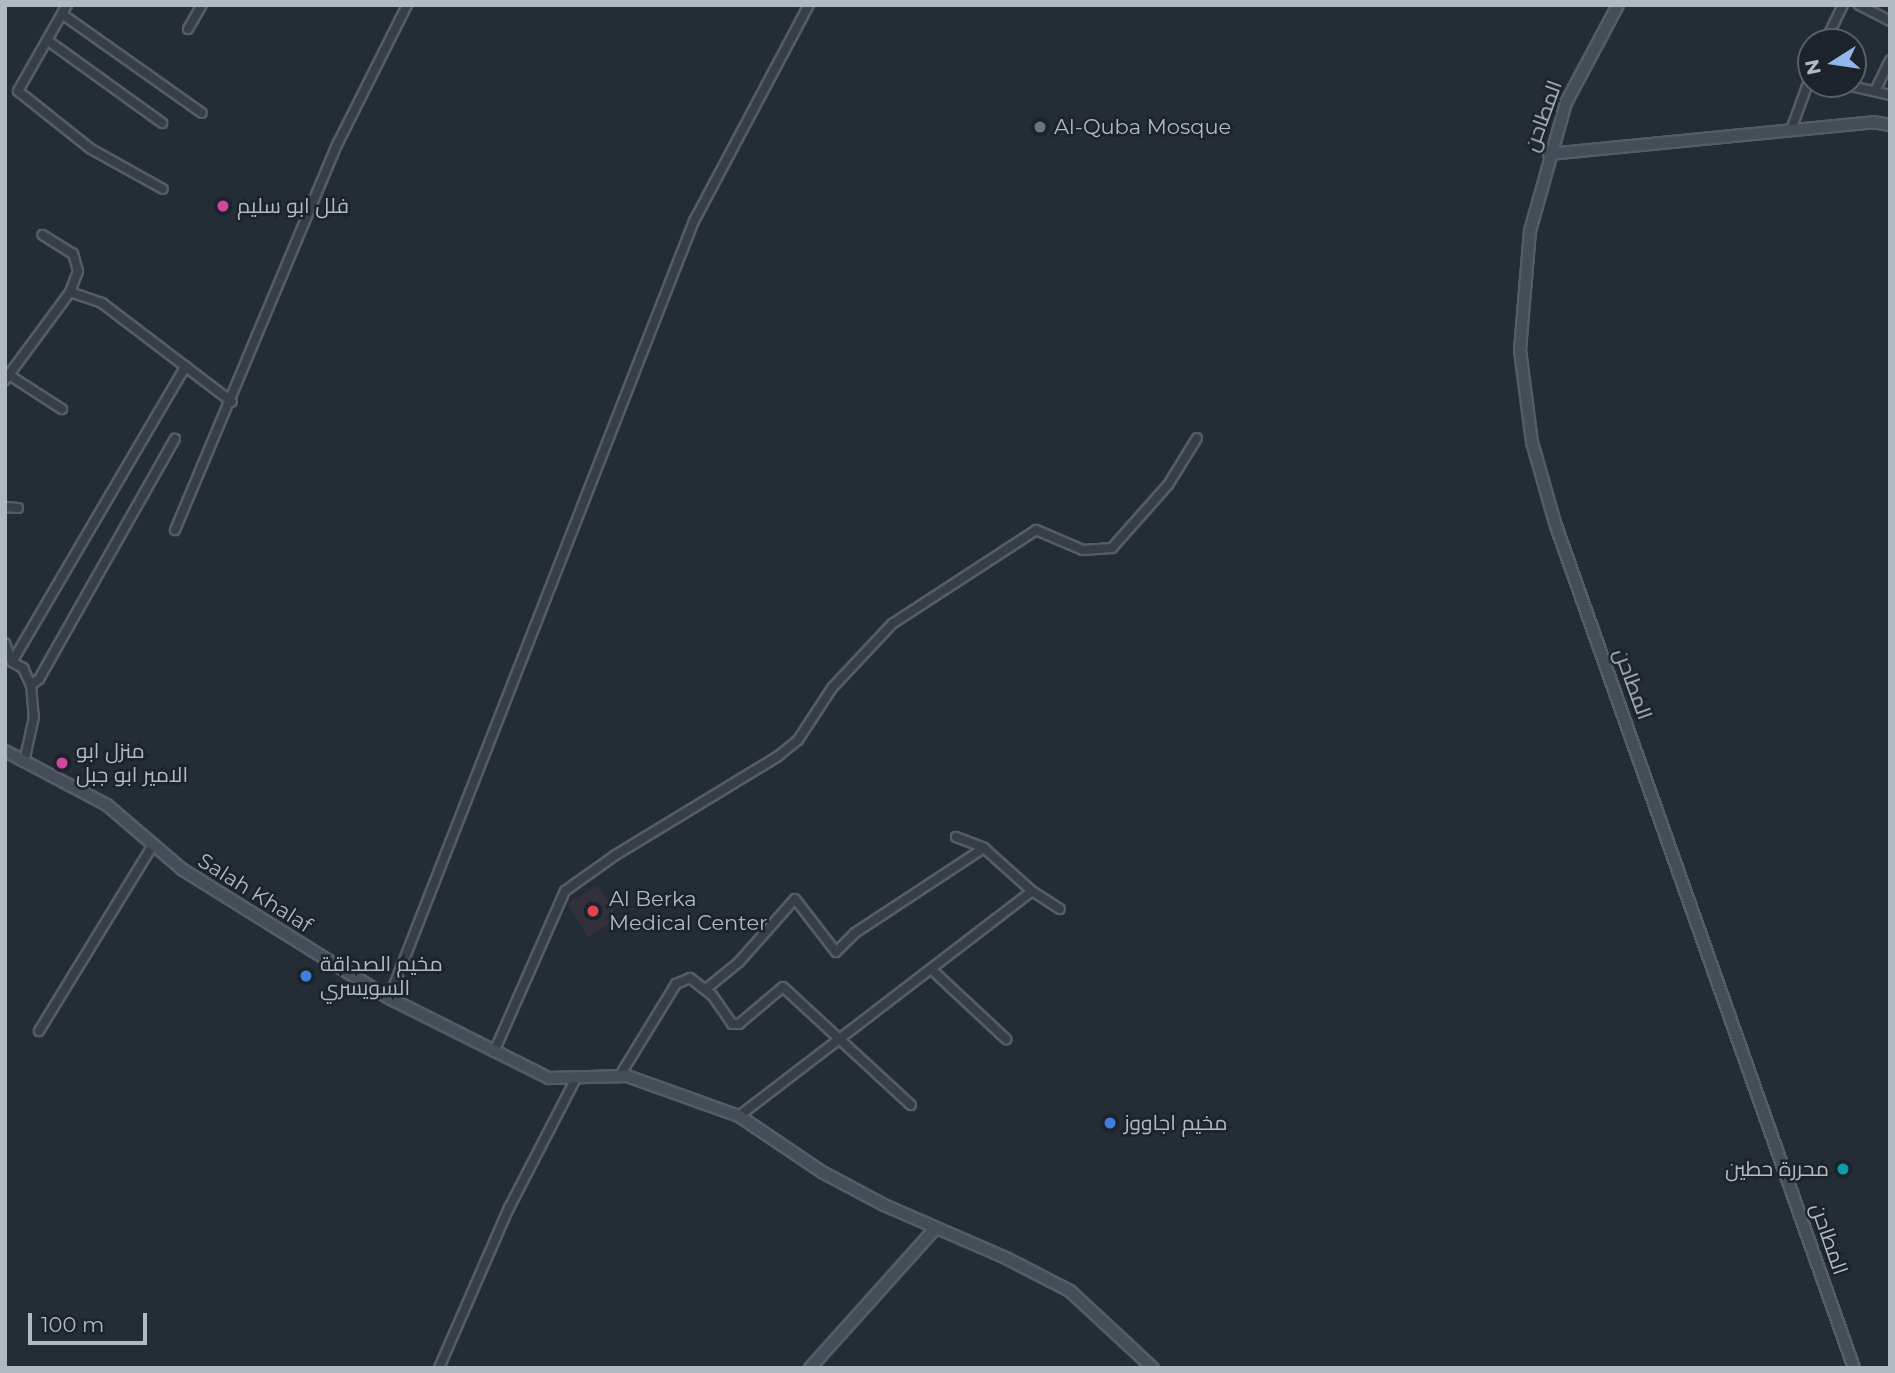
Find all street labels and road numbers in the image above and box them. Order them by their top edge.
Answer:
street label: المطاحن [1519,77,1567,155]
street label: المطاحن [1609,645,1657,723]
street label: Salah Khalaf [193,848,317,938]
street label: المطاحن [1805,1200,1853,1278]

